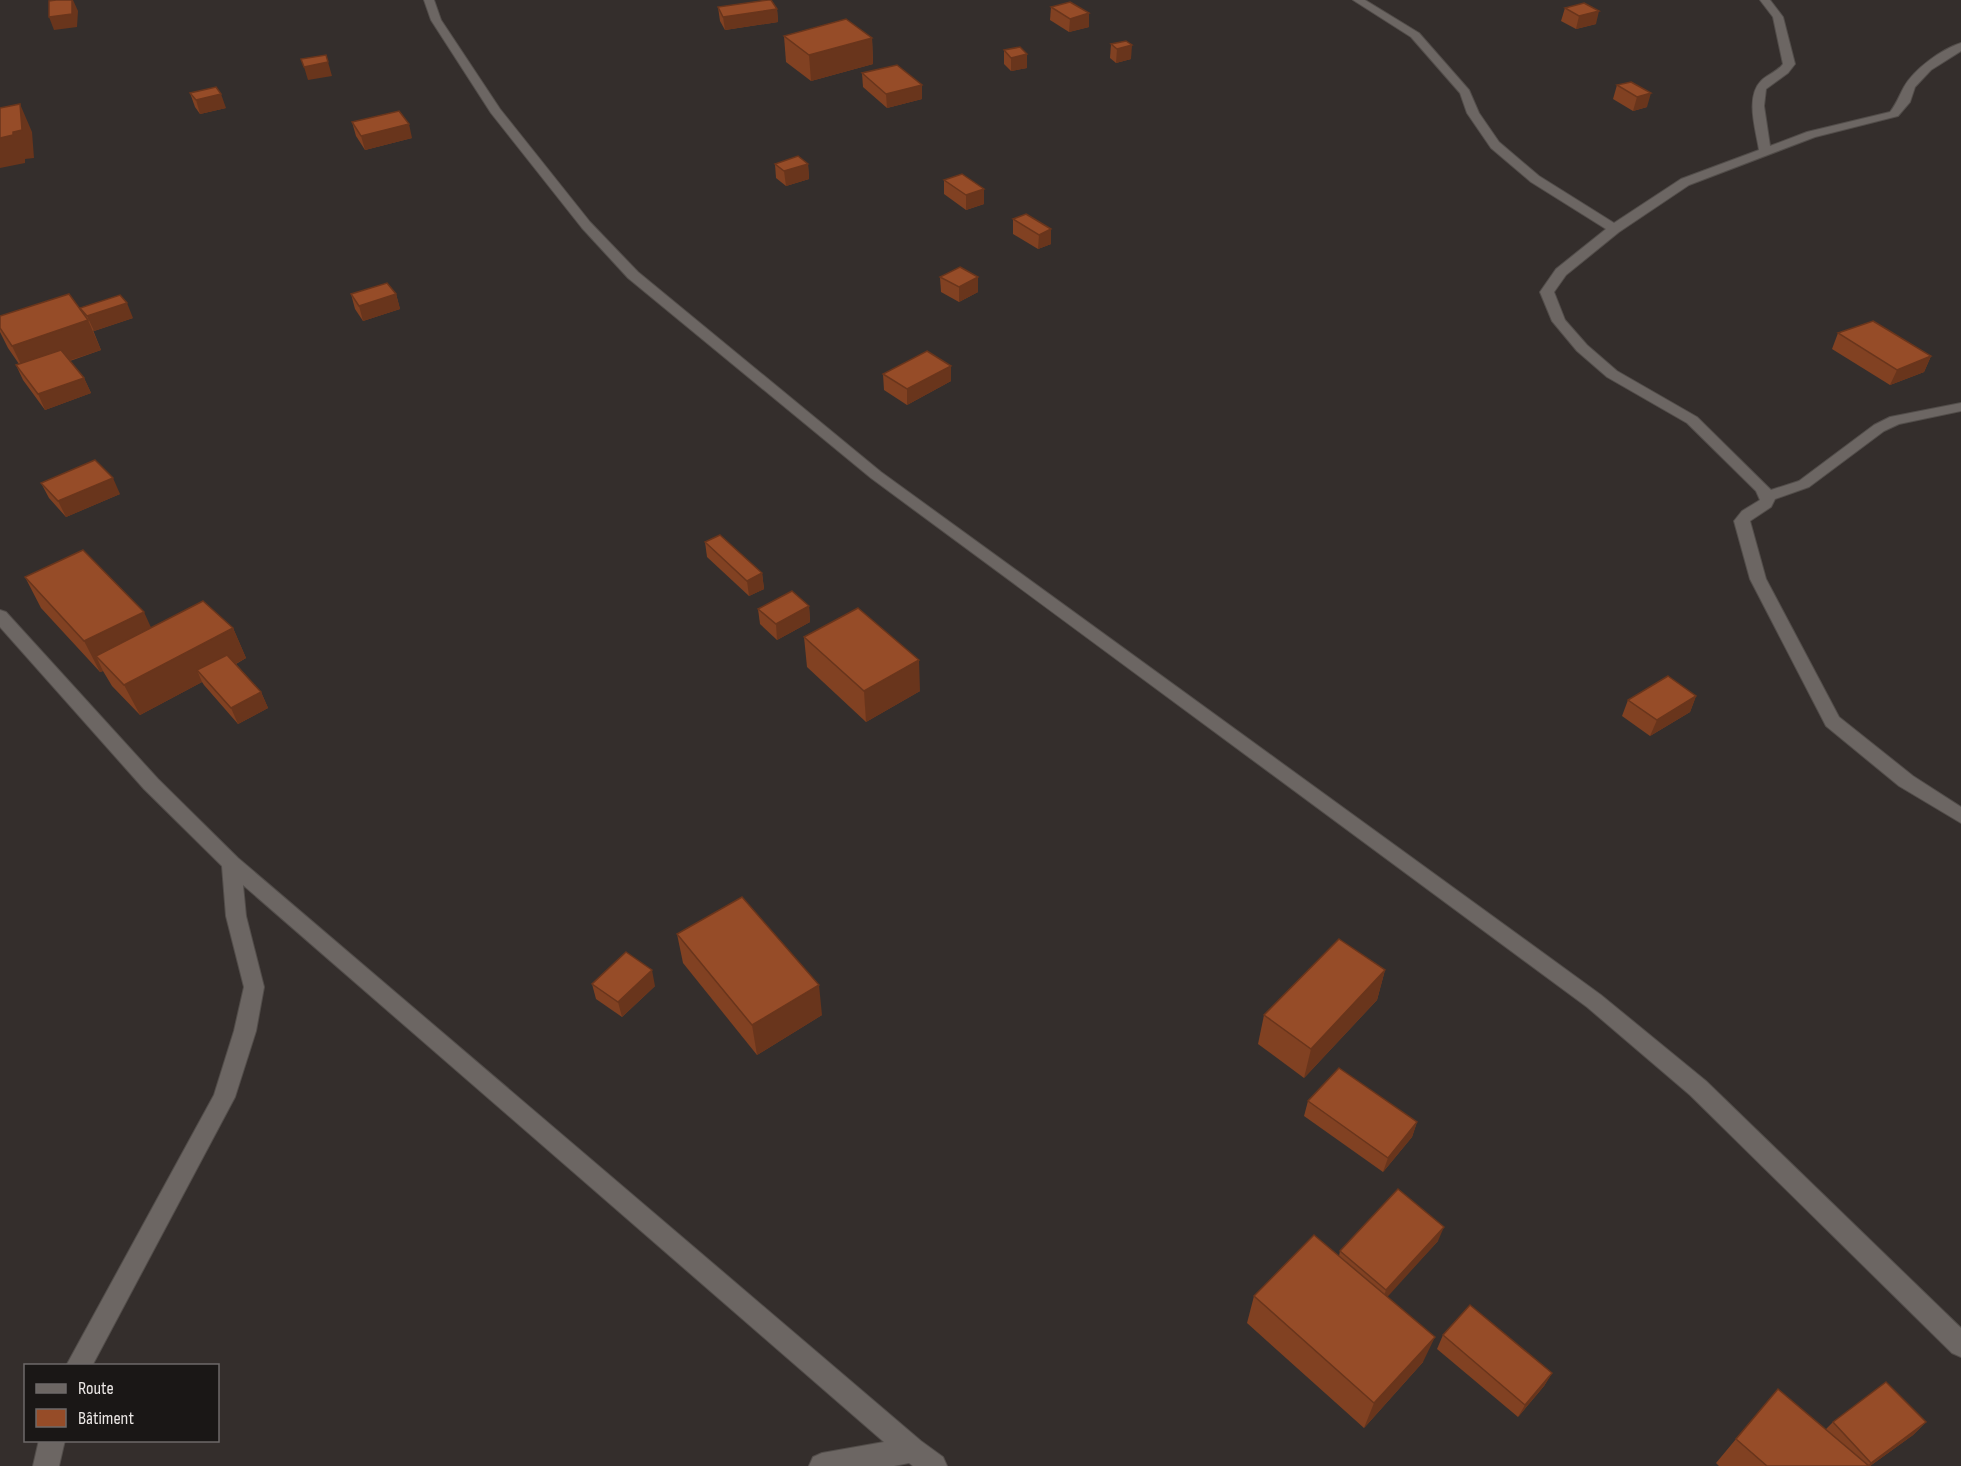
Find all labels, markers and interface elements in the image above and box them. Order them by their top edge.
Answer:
legend [24,1364,219,1442]
text: Route [78,1378,114,1399]
text: Bâtiment [78,1408,134,1429]

